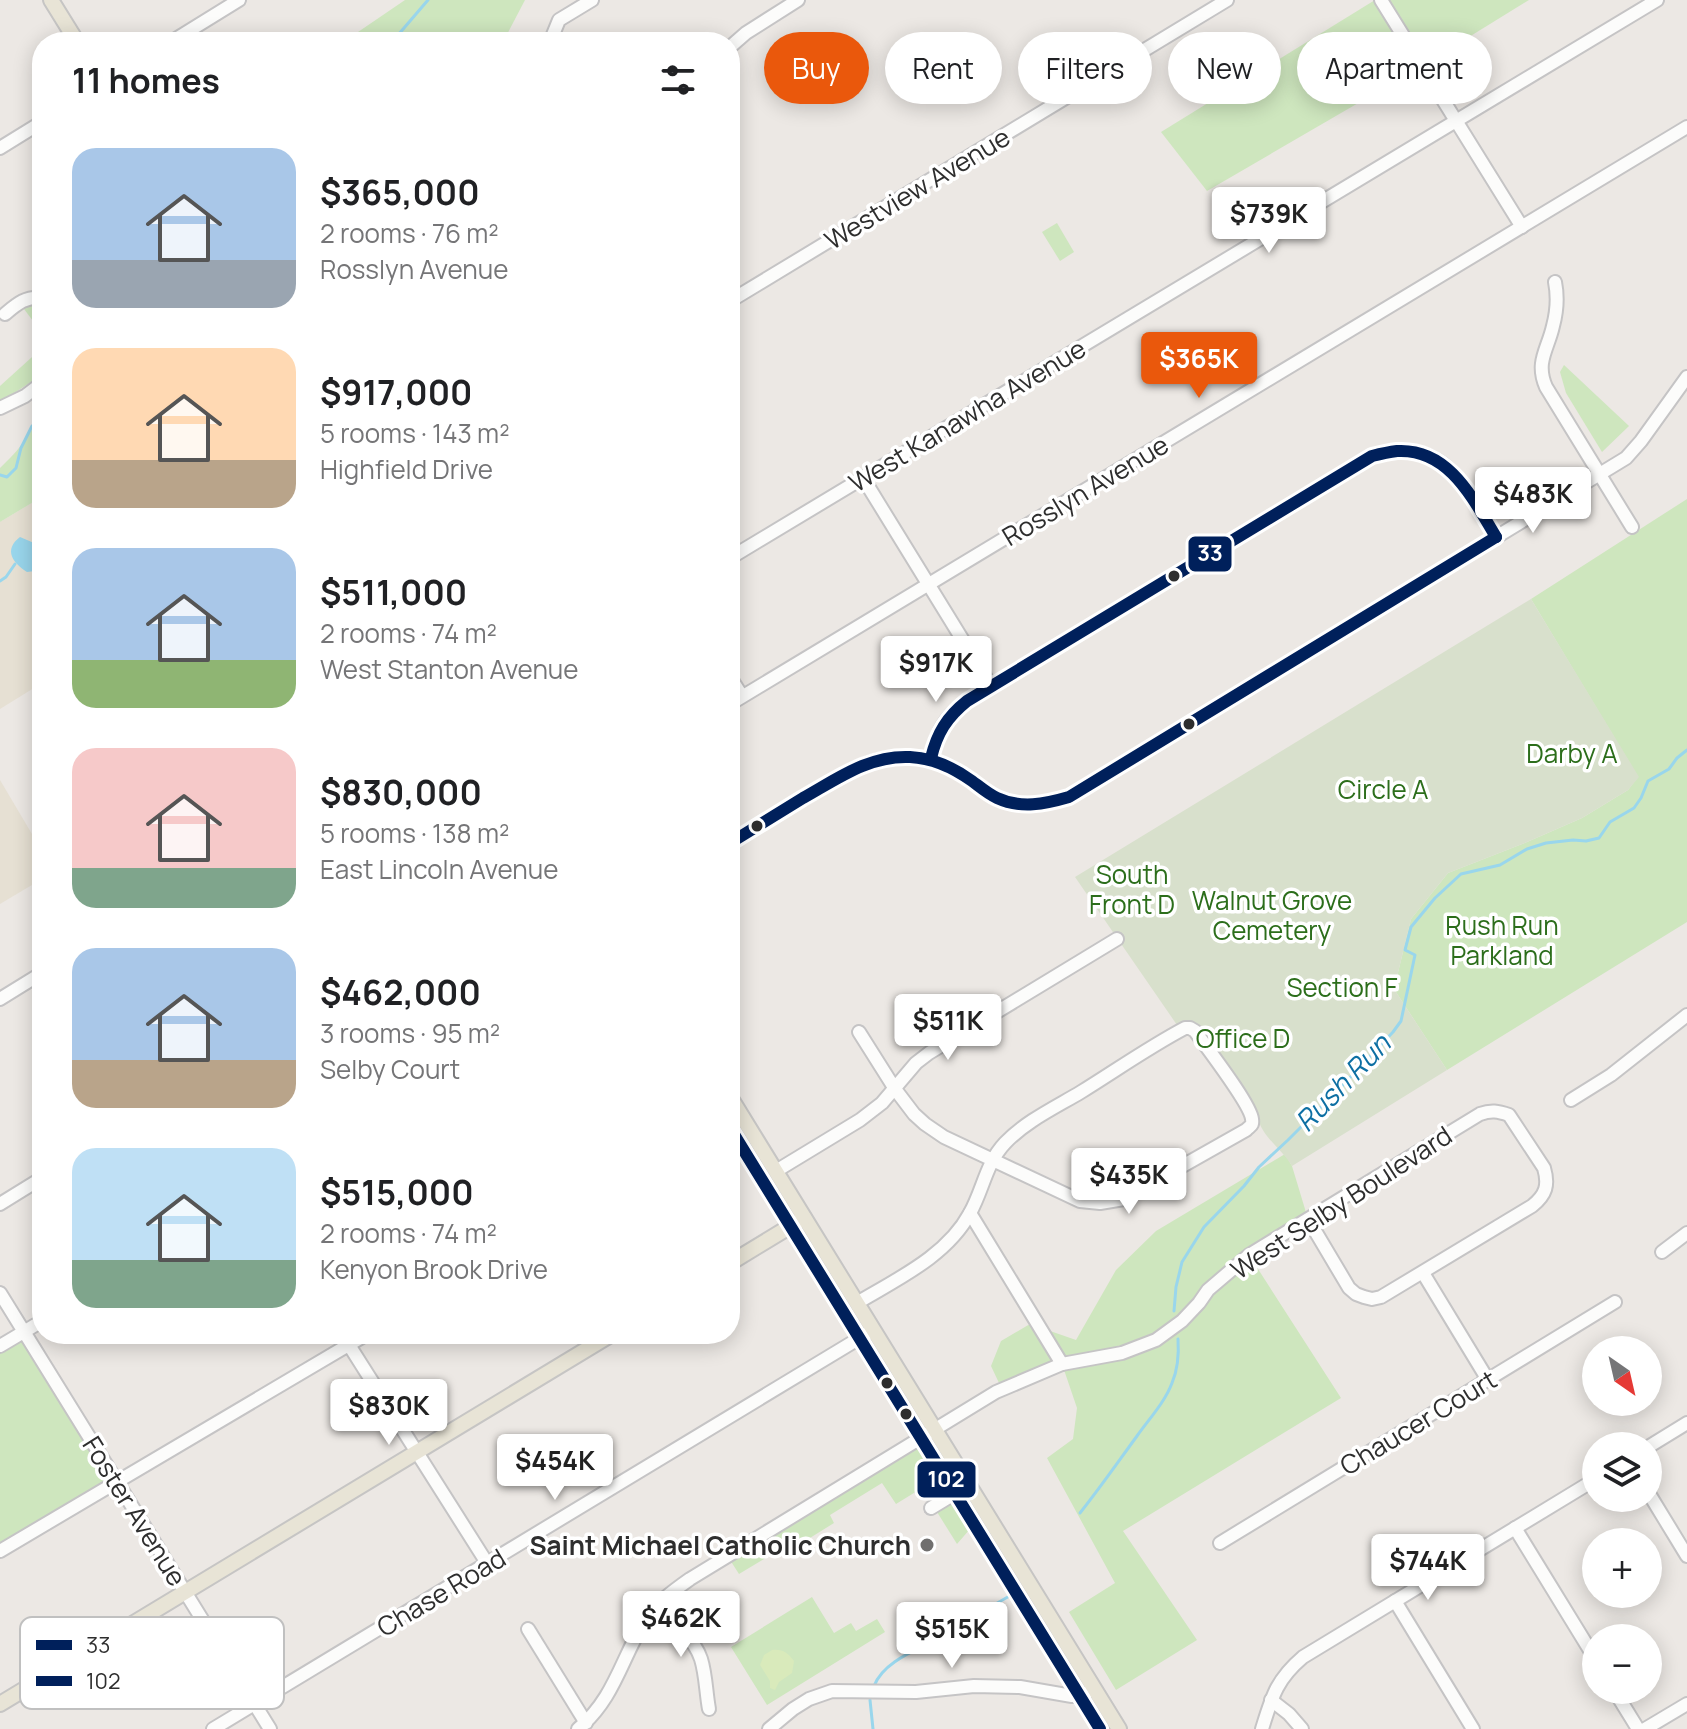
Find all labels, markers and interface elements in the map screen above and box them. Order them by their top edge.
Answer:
chip: Buy [764,32,869,104]
chip: Rent [885,32,1002,104]
chip: Filters [1018,32,1152,104]
chip: New [1168,32,1281,104]
chip: Apartment [1297,32,1492,104]
text: 11 homes [72,57,220,103]
icon: filters [656,58,700,102]
street label: Westview Avenue [818,118,1016,258]
text: $365,000 [320,169,480,215]
icon: home [136,180,232,276]
pin: $739K [1213,187,1325,255]
text: $739K [1230,195,1308,231]
text: 2 rooms · 76 m² [320,215,499,251]
text: Rosslyn Avenue [320,251,508,287]
street label: West Kanawha Avenue [842,330,1092,500]
pin: $365K [1143,332,1255,400]
text: $365K [1159,340,1239,376]
text: $917,000 [320,369,472,415]
icon: home [136,380,232,476]
text: 5 rooms · 143 m² [320,415,510,451]
street label: Rosslyn Avenue [995,426,1175,554]
text: Highfield Drive [320,451,493,487]
pin: $483K [1477,467,1589,535]
text: $483K [1493,475,1573,511]
line badge: 33 [1187,535,1233,573]
text: 33 [1197,538,1223,568]
unlabelled marker [1166,568,1182,584]
text: $511,000 [320,569,467,615]
icon: home [136,580,232,676]
text: 2 rooms · 74 m² [320,615,497,651]
pin: $917K [880,636,992,704]
text: $917K [899,644,973,680]
text: West Stanton Avenue [320,651,578,687]
unlabelled marker [1181,716,1197,732]
park label: Darby A [1526,735,1618,771]
text: $830,000 [320,769,482,815]
park label: Circle A [1338,771,1428,807]
icon: home [136,780,232,876]
text: 5 rooms · 138 m² [320,815,509,851]
unlabelled marker [749,818,765,834]
text: East Lincoln Avenue [320,851,558,887]
park label: South Front D [1089,856,1175,922]
park label: Walnut Grove Cemetery [1192,882,1352,948]
park label: Rush Run Parkland [1445,907,1559,973]
text: $462,000 [320,969,481,1015]
park label: Section F [1286,969,1398,1005]
icon: home [136,980,232,1076]
pin: $511K [892,994,1004,1062]
text: $511K [912,1002,984,1038]
text: 3 rooms · 95 m² [320,1015,500,1051]
park label: Office D [1196,1020,1290,1056]
water label: Rush Run [1286,1024,1399,1139]
text: Selby Court [320,1051,460,1087]
street label: West Selby Boulevard [1223,1117,1459,1287]
pin: $435K [1073,1148,1185,1216]
text: $435K [1089,1156,1169,1192]
text: $515,000 [320,1169,474,1215]
icon: home [136,1180,232,1276]
text: 2 rooms · 74 m² [320,1215,497,1251]
text: Kenyon Brook Drive [320,1251,548,1287]
north arrow [1582,1336,1662,1416]
map controls [1582,1336,1662,1704]
street label: Chaucer Court [1333,1361,1503,1483]
unlabelled marker [879,1375,895,1391]
pin: $830K [333,1379,445,1447]
text: $830K [348,1387,430,1423]
unlabelled marker [898,1406,914,1422]
street label: Foster Avenue [75,1429,195,1593]
button: layers [1582,1432,1662,1512]
pin: $454K [499,1434,611,1502]
text: $454K [515,1442,595,1478]
line badge: 102 [916,1460,977,1499]
text: 102 [927,1464,965,1494]
place label: Saint Michael Catholic Church [529,1527,911,1563]
button: + [1582,1528,1662,1608]
pin: $744K [1372,1534,1484,1602]
marker: Saint Michael Catholic Church [918,1536,936,1554]
street label: Chase Road [370,1539,512,1645]
text: $744K [1389,1542,1467,1578]
pin: $462K [625,1591,737,1659]
text: $462K [641,1599,721,1635]
pin: $515K [896,1602,1008,1670]
text: $515K [914,1610,990,1646]
legend [20,1617,284,1709]
button: − [1582,1624,1662,1704]
text: 33 [86,1630,110,1660]
text: 102 [86,1666,121,1696]

